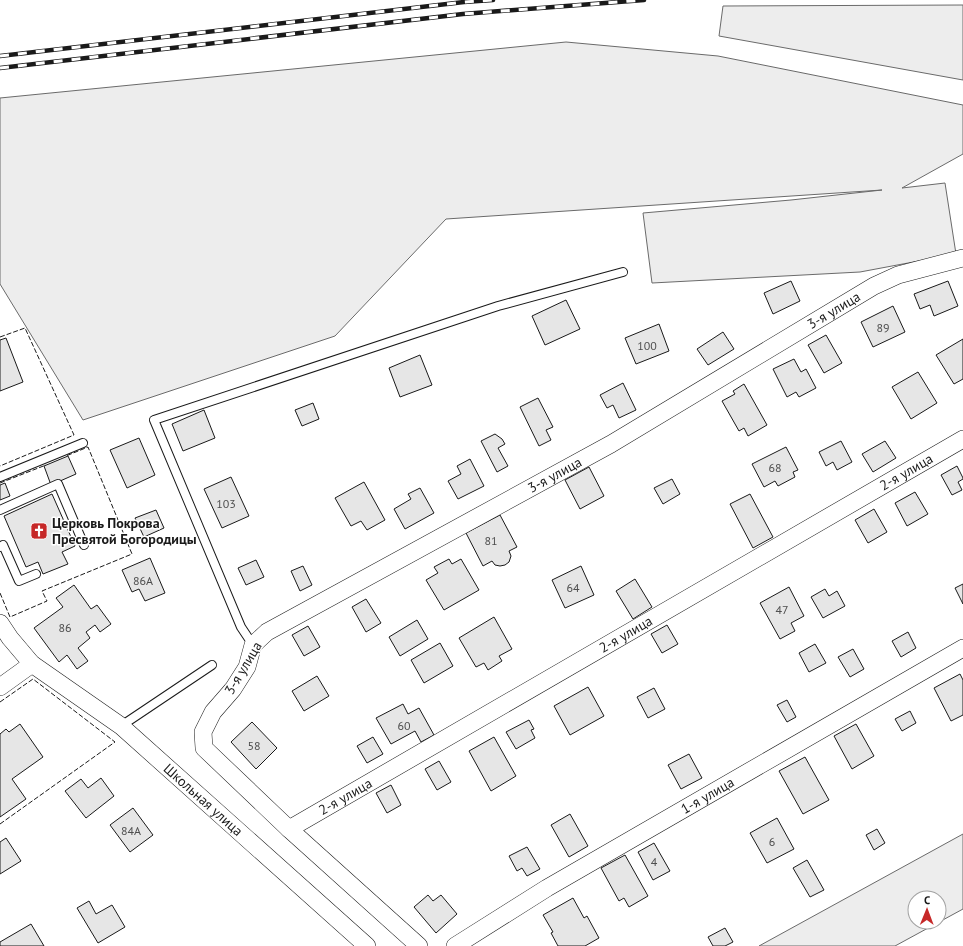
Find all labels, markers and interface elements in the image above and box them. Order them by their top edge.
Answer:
street label: 3-я улица [804,287,864,333]
house number: 89 [876,320,890,335]
house number: 100 [637,338,657,353]
street label: 2-я улица [876,449,936,494]
street label: 3-я улица [525,453,585,497]
house number: 68 [768,460,782,475]
house number: 103 [216,496,236,511]
place label: Церковь Покрова Пресвятой Богородицы [52,514,197,548]
church icon: Церковь Покрова Пресвятой Богородицы [29,521,49,541]
house number: 81 [484,533,498,548]
house number: 86А [133,573,153,588]
house number: 64 [566,580,580,595]
house number: 47 [775,602,789,617]
street label: 2-я улица [596,612,656,657]
house number: 86 [58,620,72,635]
street label: 3-я улица [220,638,266,698]
house number: 60 [397,718,411,733]
house number: 58 [247,738,261,753]
street label: Школьная улица [160,759,247,840]
street label: 1-я улица [678,773,737,818]
street label: 2-я улица [315,774,375,819]
house number: 84А [121,823,141,838]
house number: 6 [769,834,775,849]
house number: 4 [651,854,658,869]
north arrow [907,890,947,930]
text: С [924,893,930,907]

